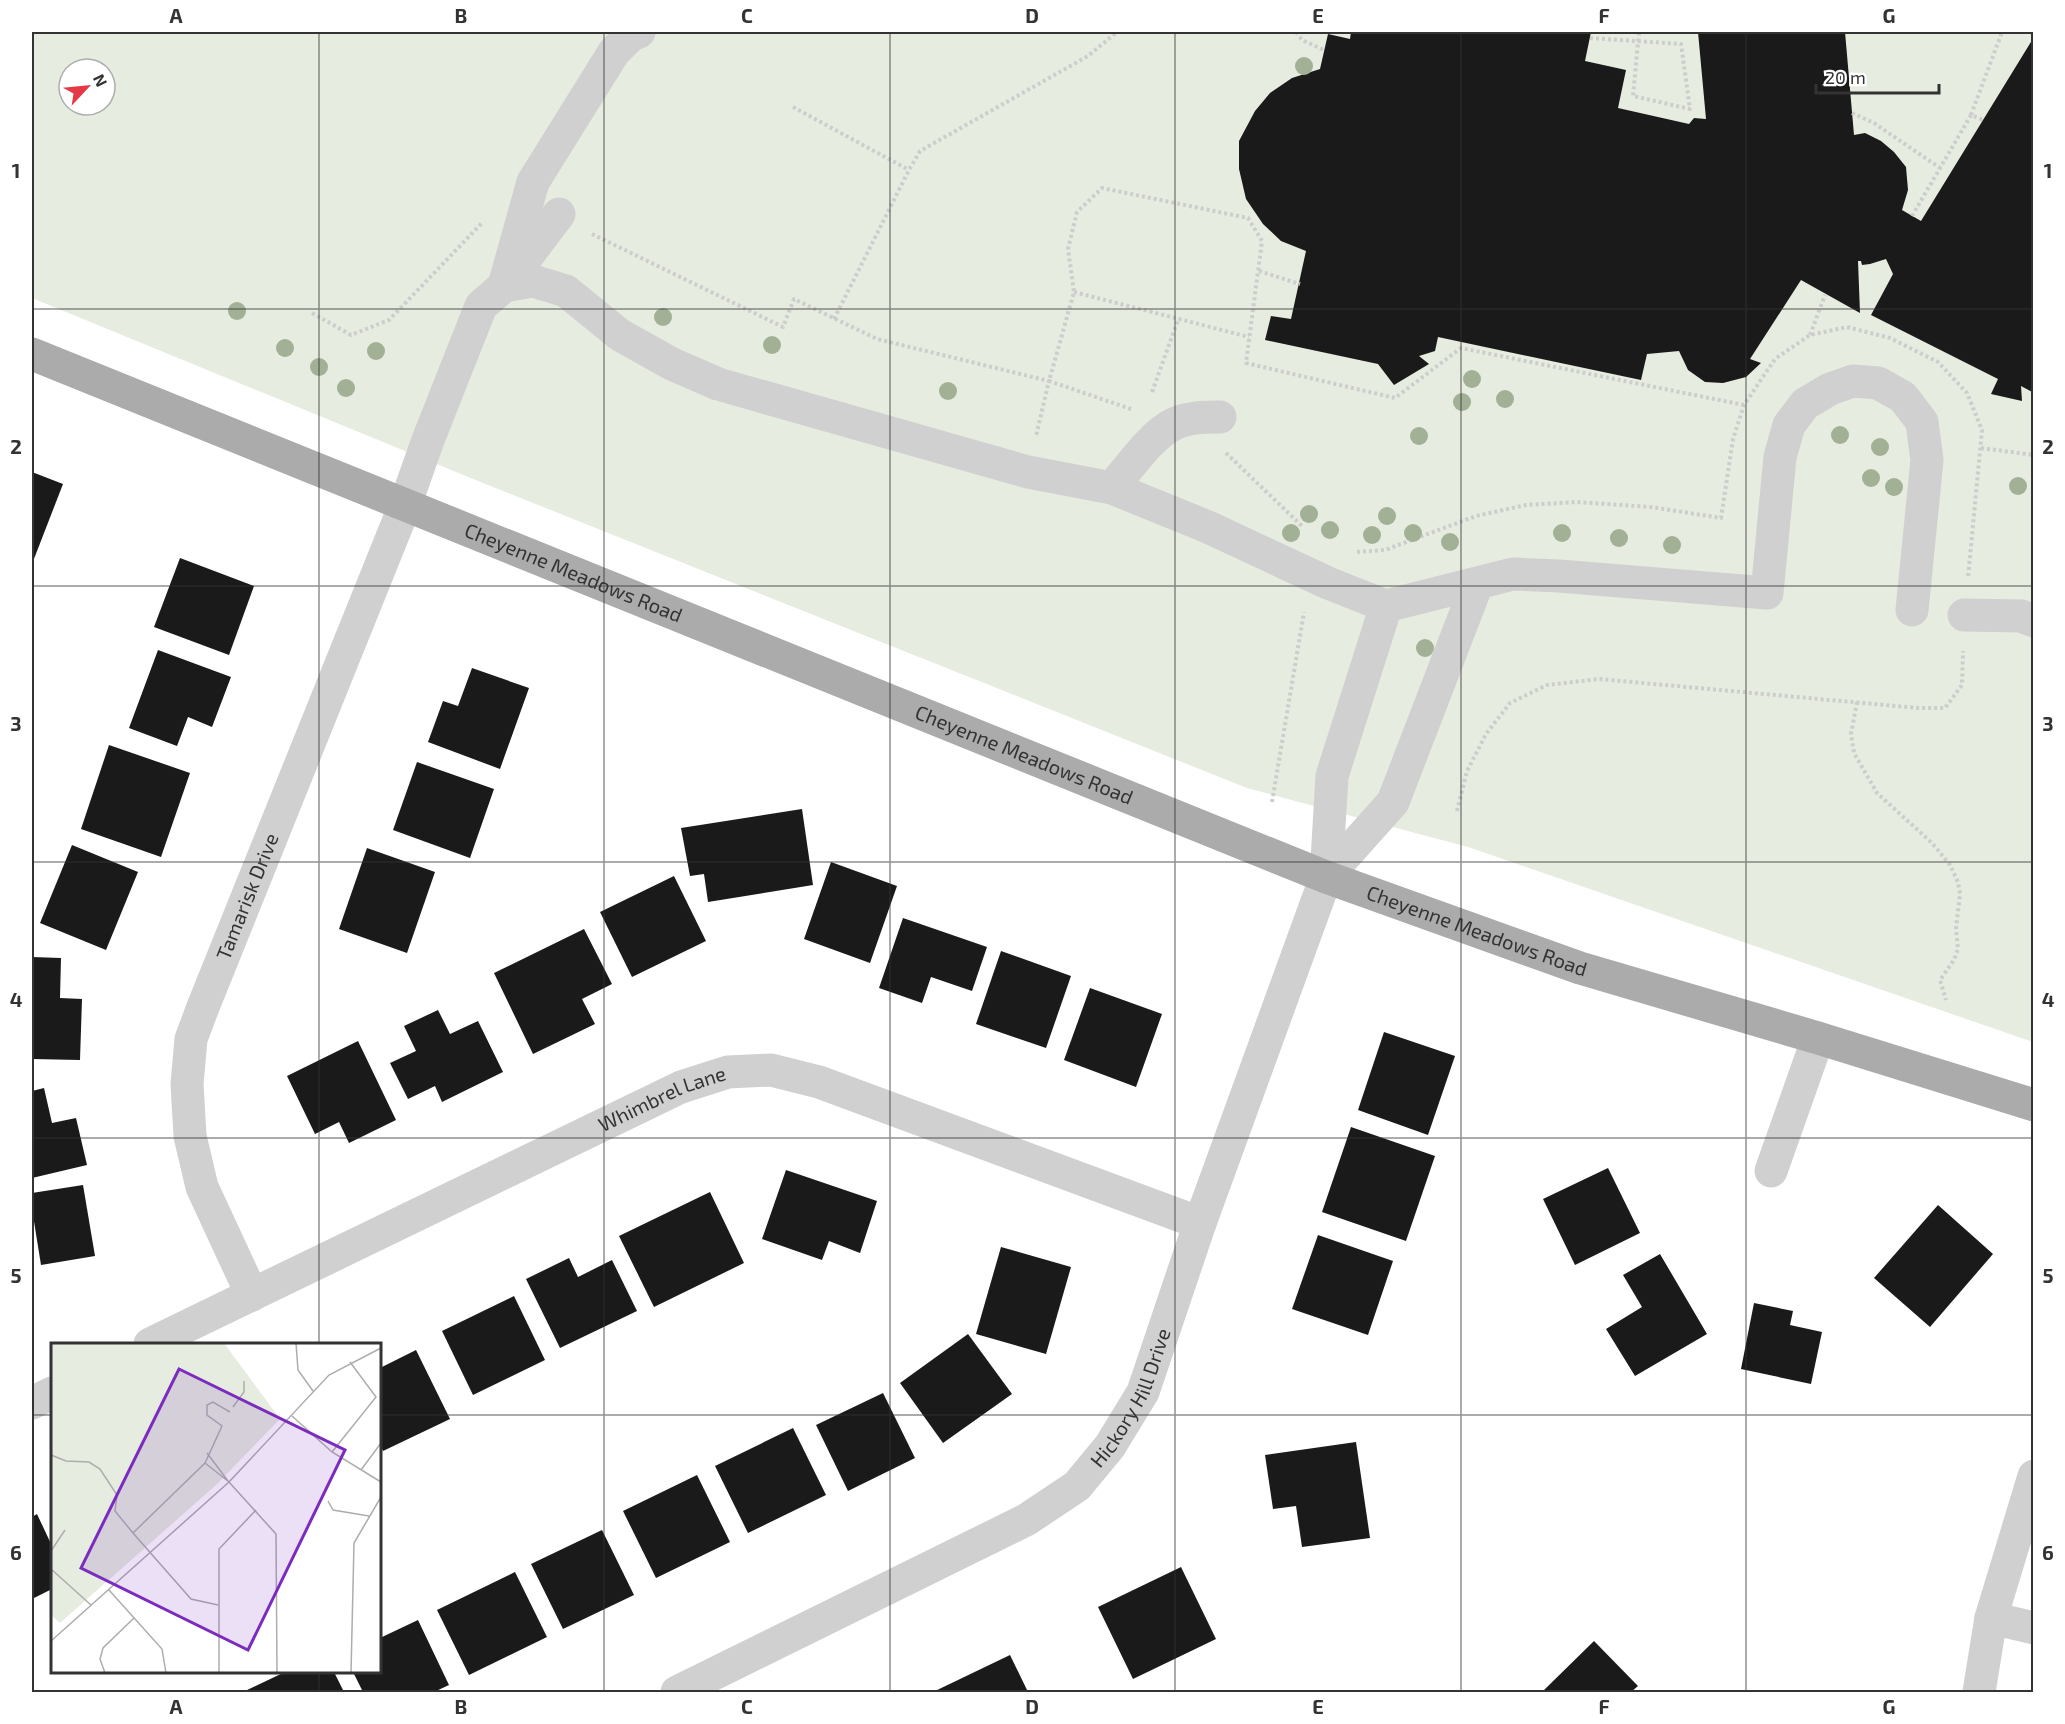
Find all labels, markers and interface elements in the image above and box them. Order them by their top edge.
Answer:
text: A [169,3,183,27]
text: B [455,3,467,27]
text: C [741,3,753,27]
text: D [1025,3,1039,27]
text: E [1312,3,1324,27]
text: F [1598,3,1610,27]
text: G [1883,3,1895,27]
north arrow [57,57,117,117]
scale bar [1816,57,1939,95]
text: 20 m [1825,66,1866,88]
text: N [90,71,112,90]
text: 1 [12,158,20,182]
text: 1 [2044,158,2052,182]
text: 2 [10,434,22,458]
text: 2 [2042,434,2054,458]
street label: Cheyenne Meadows Road [461,517,686,627]
street label: Cheyenne Meadows Road [912,699,1137,809]
text: 3 [10,711,22,735]
text: 3 [2042,711,2054,735]
street label: Tamarisk Drive [210,829,283,963]
street label: Cheyenne Meadows Road [1364,880,1590,980]
text: 4 [10,987,23,1011]
text: 4 [2042,987,2055,1011]
street label: Whimbrel Lane [594,1061,729,1136]
text: 5 [10,1263,22,1287]
text: 5 [2042,1263,2054,1287]
street label: Hickory Hill Drive [1085,1325,1175,1472]
inset map [51,1343,381,1673]
text: 6 [10,1540,22,1564]
text: 6 [2042,1540,2054,1564]
text: A [169,1694,183,1718]
text: B [455,1694,467,1718]
text: C [741,1694,753,1718]
text: D [1025,1694,1039,1718]
text: E [1312,1694,1324,1718]
text: F [1598,1694,1610,1718]
text: G [1883,1694,1895,1718]

